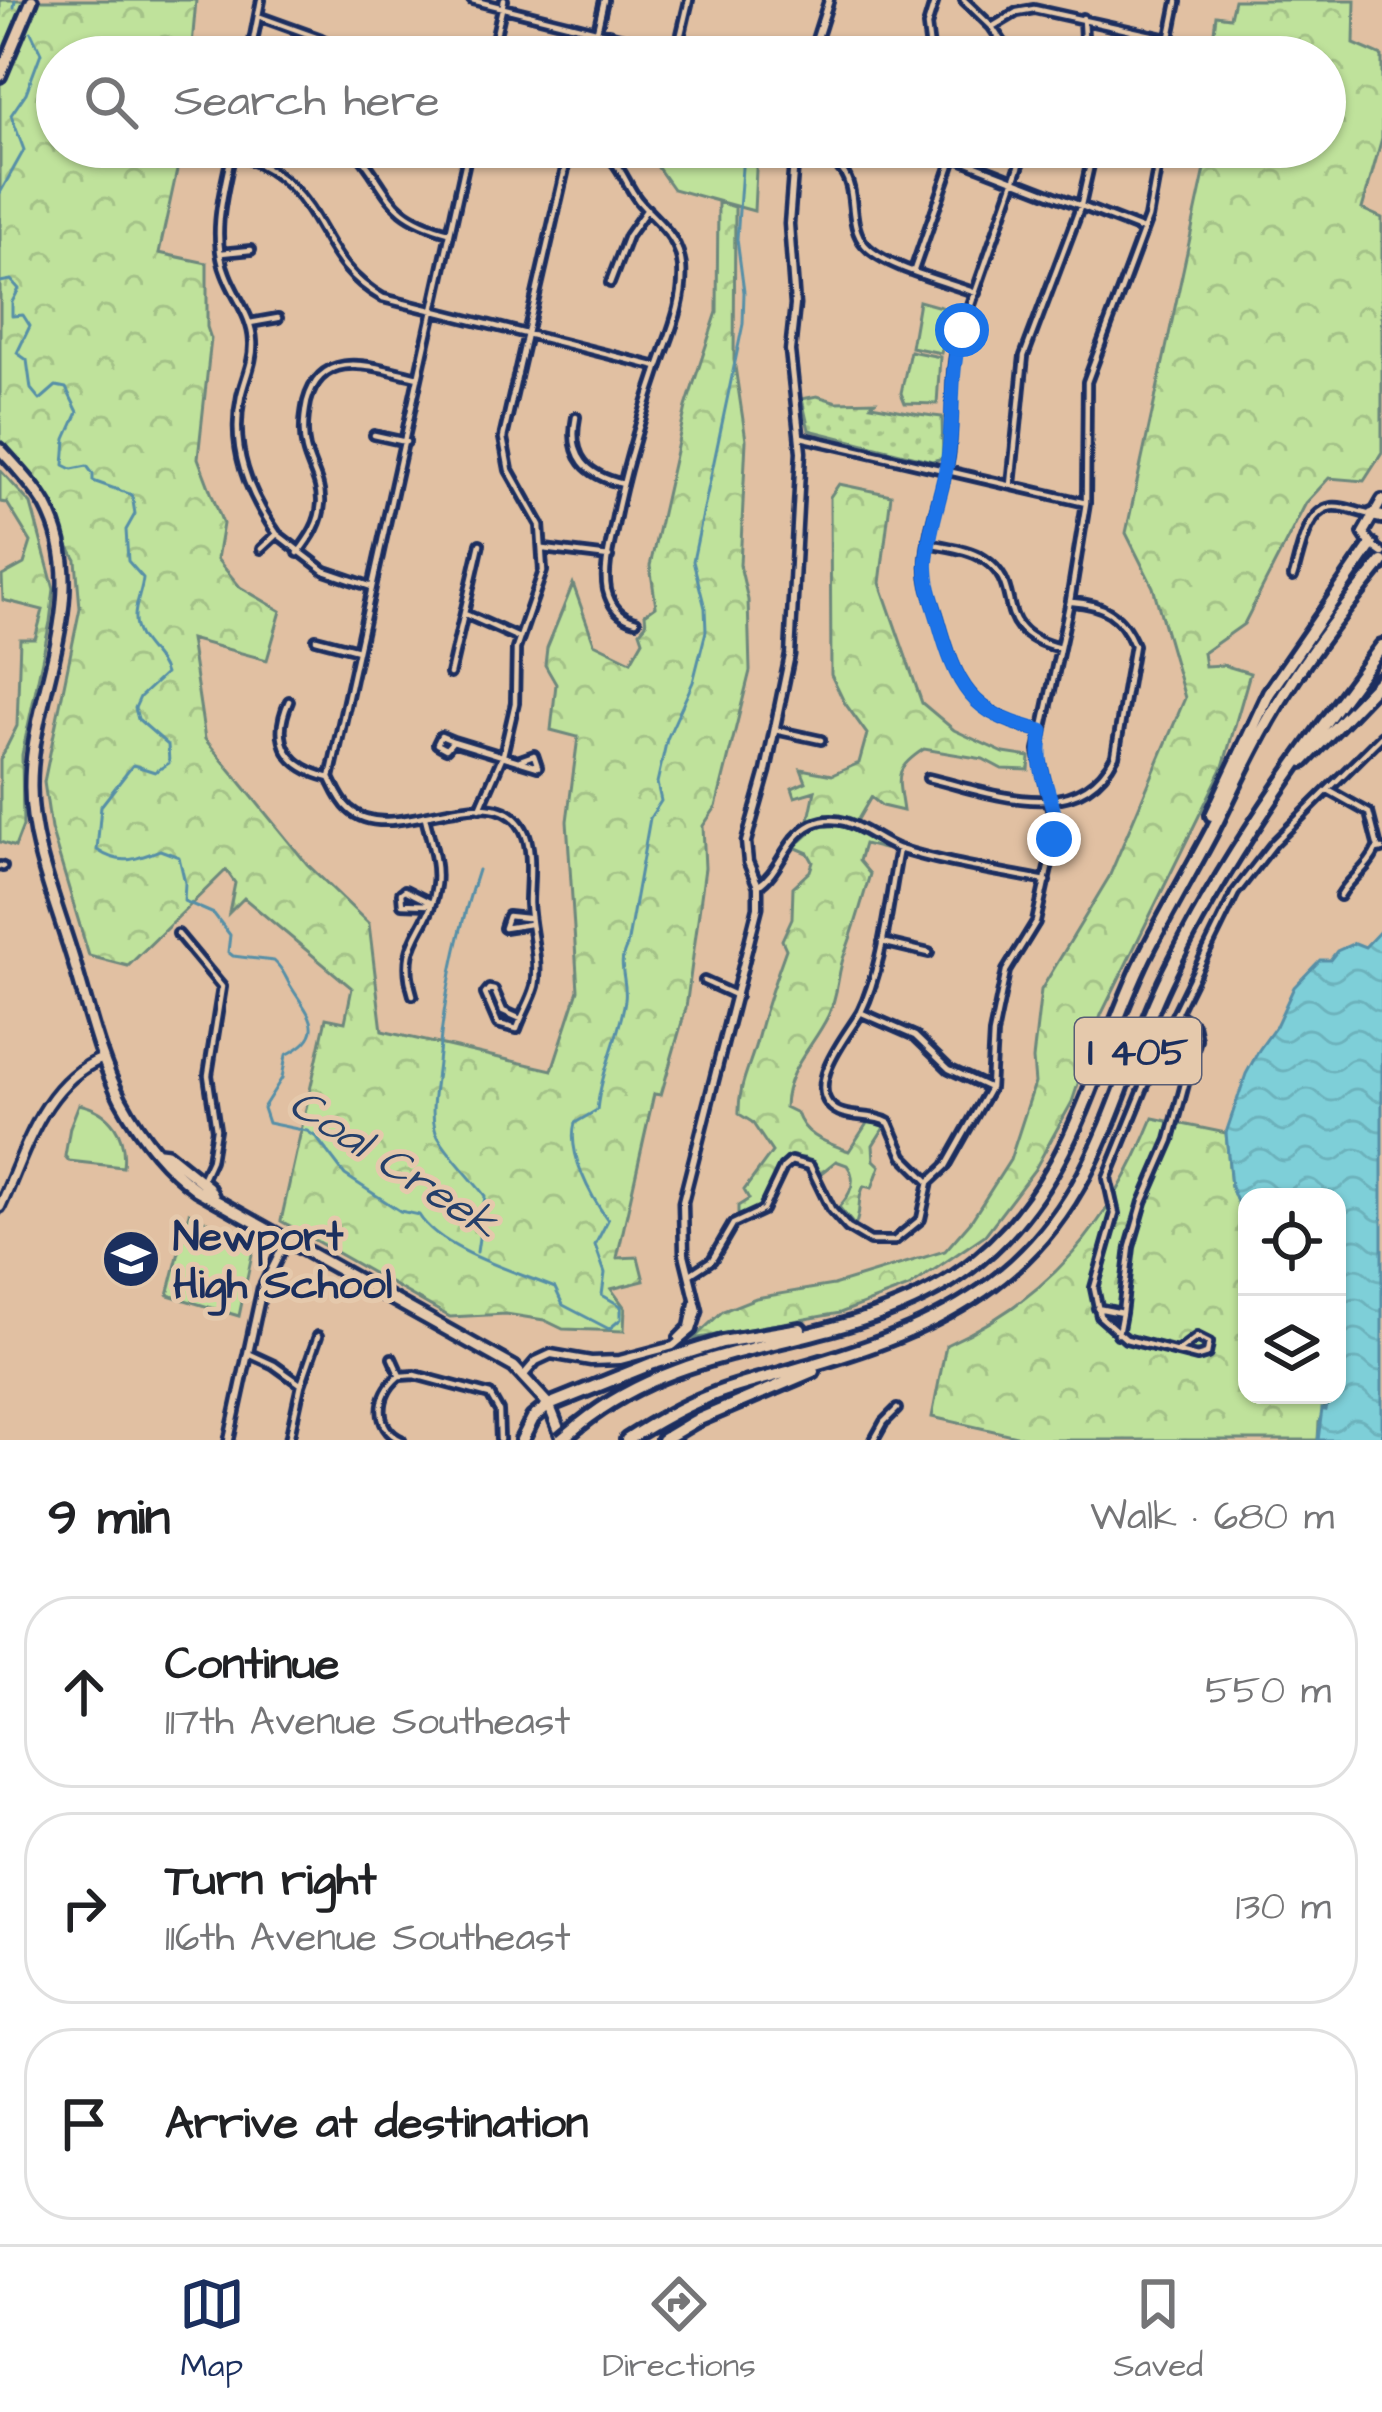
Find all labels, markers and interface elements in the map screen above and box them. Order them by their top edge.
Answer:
search box [36,36,1346,168]
icon: search [78,69,144,135]
text: Search here [174,71,440,133]
route start [935,303,989,357]
route end [1027,812,1081,866]
road number: I 405 [1075,1018,1201,1084]
water label: Coal Creek [277,1074,511,1256]
map controls [1238,1188,1346,1404]
button: locate [1238,1188,1346,1296]
place label: Newport High School [173,1209,392,1316]
school or university icon: Newport High School [100,1228,162,1290]
button: layers [1238,1296,1346,1404]
text: 9 min [48,1483,170,1554]
text: Walk · 680 m [1090,1491,1334,1545]
text: Continue [165,1634,339,1696]
icon: ahead [51,1659,117,1725]
text: 550 m [1205,1665,1331,1719]
text: 117th Avenue Southeast [165,1696,570,1750]
text: Turn right [165,1850,377,1912]
icon: right [51,1875,117,1941]
text: 130 m [1236,1881,1331,1935]
text: 116th Avenue Southeast [165,1912,571,1966]
icon: arrive [51,2091,117,2157]
text: Arrive at destination [165,2093,588,2155]
tab: Map [179,2271,245,2389]
tab: Directions [602,2271,756,2389]
tab: Saved [1113,2271,1203,2389]

